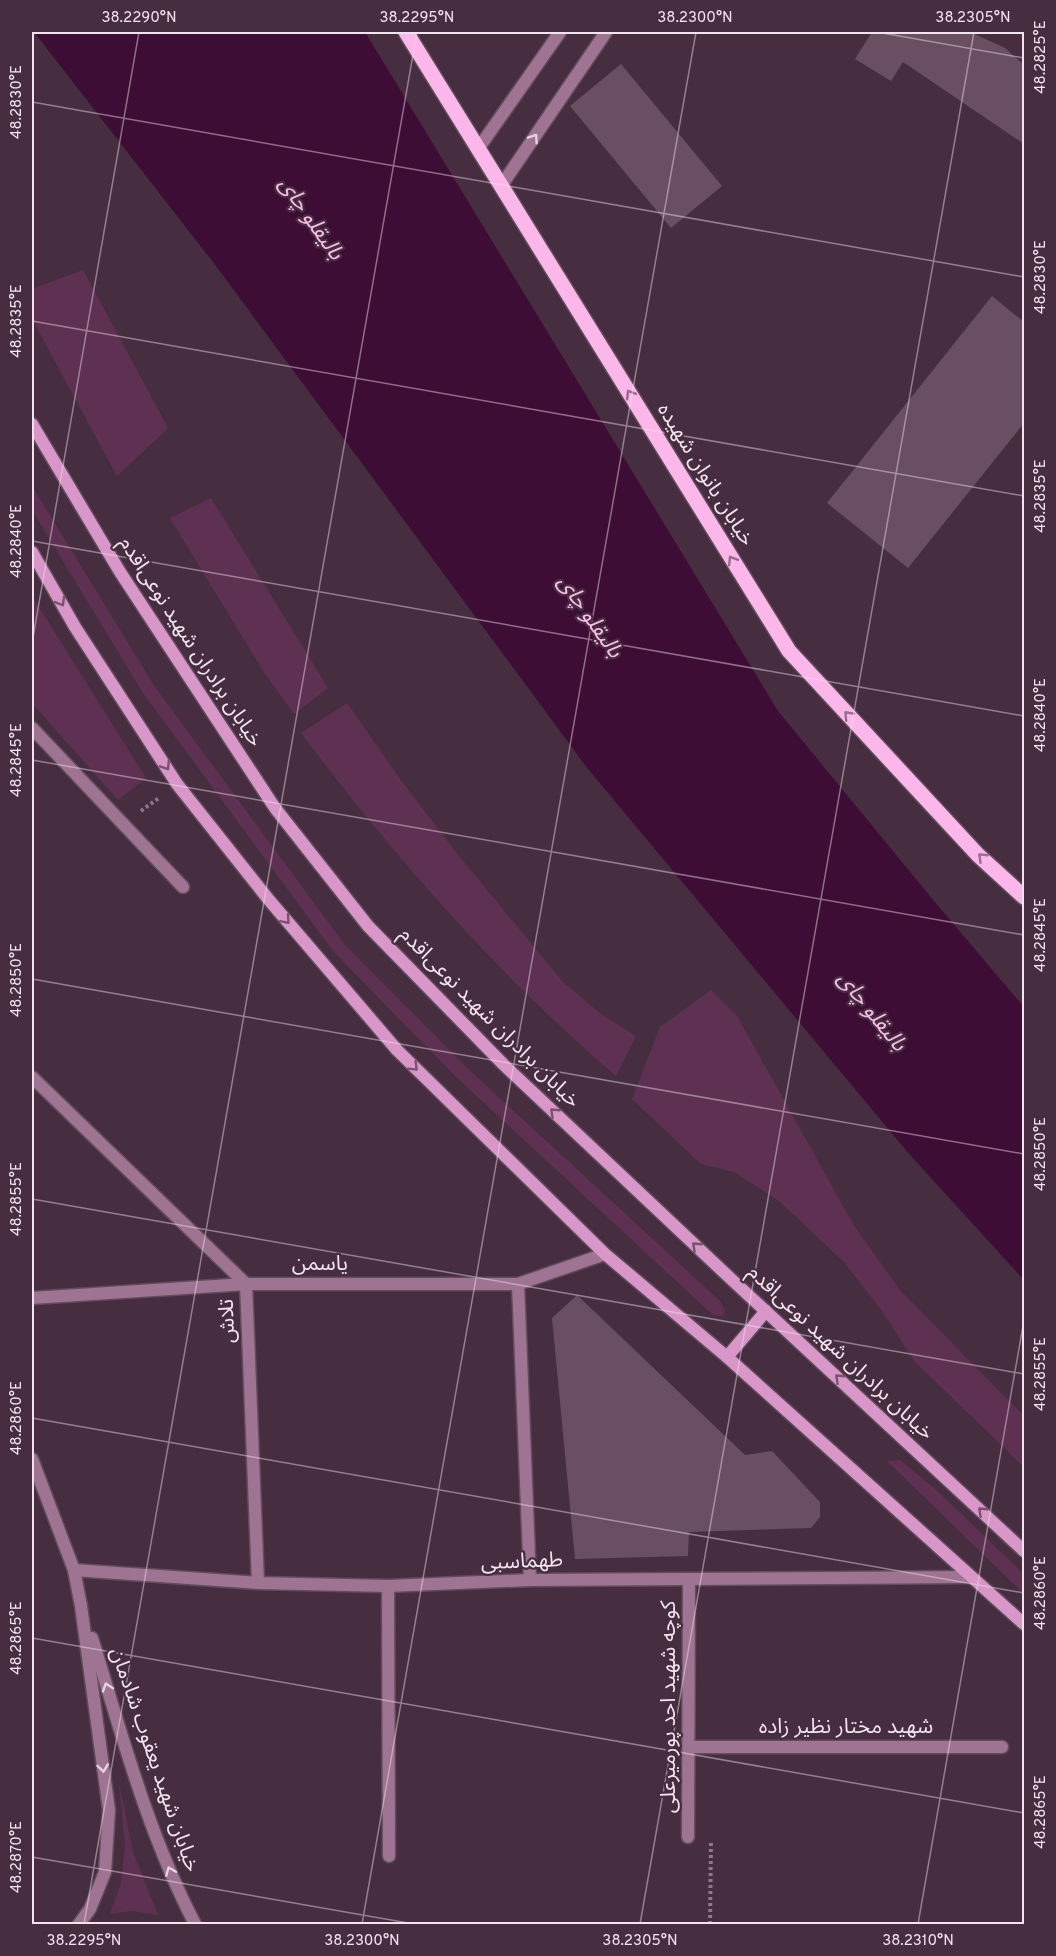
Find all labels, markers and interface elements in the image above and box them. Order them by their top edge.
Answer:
text: 38.2290°N [101,9,177,28]
text: 38.2295°N [380,9,454,28]
text: 38.2300°N [657,9,733,28]
text: 38.2305°N [935,9,1011,28]
text: 48.2825°E [1032,20,1051,94]
text: 48.2830°E [8,65,27,139]
one-way arrow [527,134,538,145]
water label: بالیقلو چای [272,172,349,267]
text: 48.2830°E [1032,240,1051,314]
text: 48.2835°E [8,284,27,358]
one-way arrow [625,390,637,400]
street label: خیابان بانوان شهیده [650,398,760,552]
text: 48.2835°E [1032,459,1051,533]
text: 48.2840°E [8,504,27,578]
street label: خیابان برادران شهید نوعی‌اقدم [111,532,268,753]
one-way arrow [728,556,740,566]
water label: بالیقلو چای [551,570,628,665]
one-way arrow [54,596,65,606]
text: 48.2840°E [1032,678,1051,752]
one-way arrow [844,712,855,722]
text: 48.2845°E [8,723,27,797]
one-way arrow [159,760,170,771]
one-way arrow [978,854,989,865]
text: 48.2845°E [1032,898,1051,972]
one-way arrow [279,913,290,924]
street label: خیابان برادران شهید نوعی‌اقدم [392,922,585,1115]
text: 48.2850°E [8,943,27,1017]
water label: بالیقلو چای [831,967,912,1058]
one-way arrow [407,1059,418,1070]
one-way arrow [551,1108,562,1119]
text: 48.2850°E [1032,1117,1051,1191]
text: 48.2855°E [8,1162,27,1236]
one-way arrow [692,1242,702,1253]
street label: یاسمن [292,1251,348,1278]
street label: خیابان برادران شهید نوعی‌اقدم [740,1259,939,1447]
street label: تلاش [214,1298,242,1344]
text: 48.2855°E [1032,1337,1051,1411]
one-way arrow [835,1375,846,1386]
text: 48.2860°E [8,1381,27,1455]
one-way arrow [978,1507,988,1518]
street label: طهماسبی [480,1547,564,1577]
text: 48.2860°E [1032,1556,1051,1630]
street label: کوچه شهید احد پورمیرعلی [656,1600,683,1813]
text: 48.2865°E [8,1601,27,1675]
street label: خیابان شهید یعقوب شادمان [103,1644,205,1876]
one-way arrow [102,1682,115,1693]
street label: شهید مختار نظیر زاده [759,1714,933,1741]
one-way arrow [96,1763,109,1772]
text: 48.2865°E [1032,1775,1051,1849]
text: 48.2870°E [8,1821,27,1893]
one-way arrow [165,1867,177,1878]
text: 38.2295°N [47,1932,121,1951]
text: 38.2300°N [324,1932,400,1951]
text: 38.2305°N [602,1932,678,1951]
text: 38.2310°N [882,1932,954,1951]

